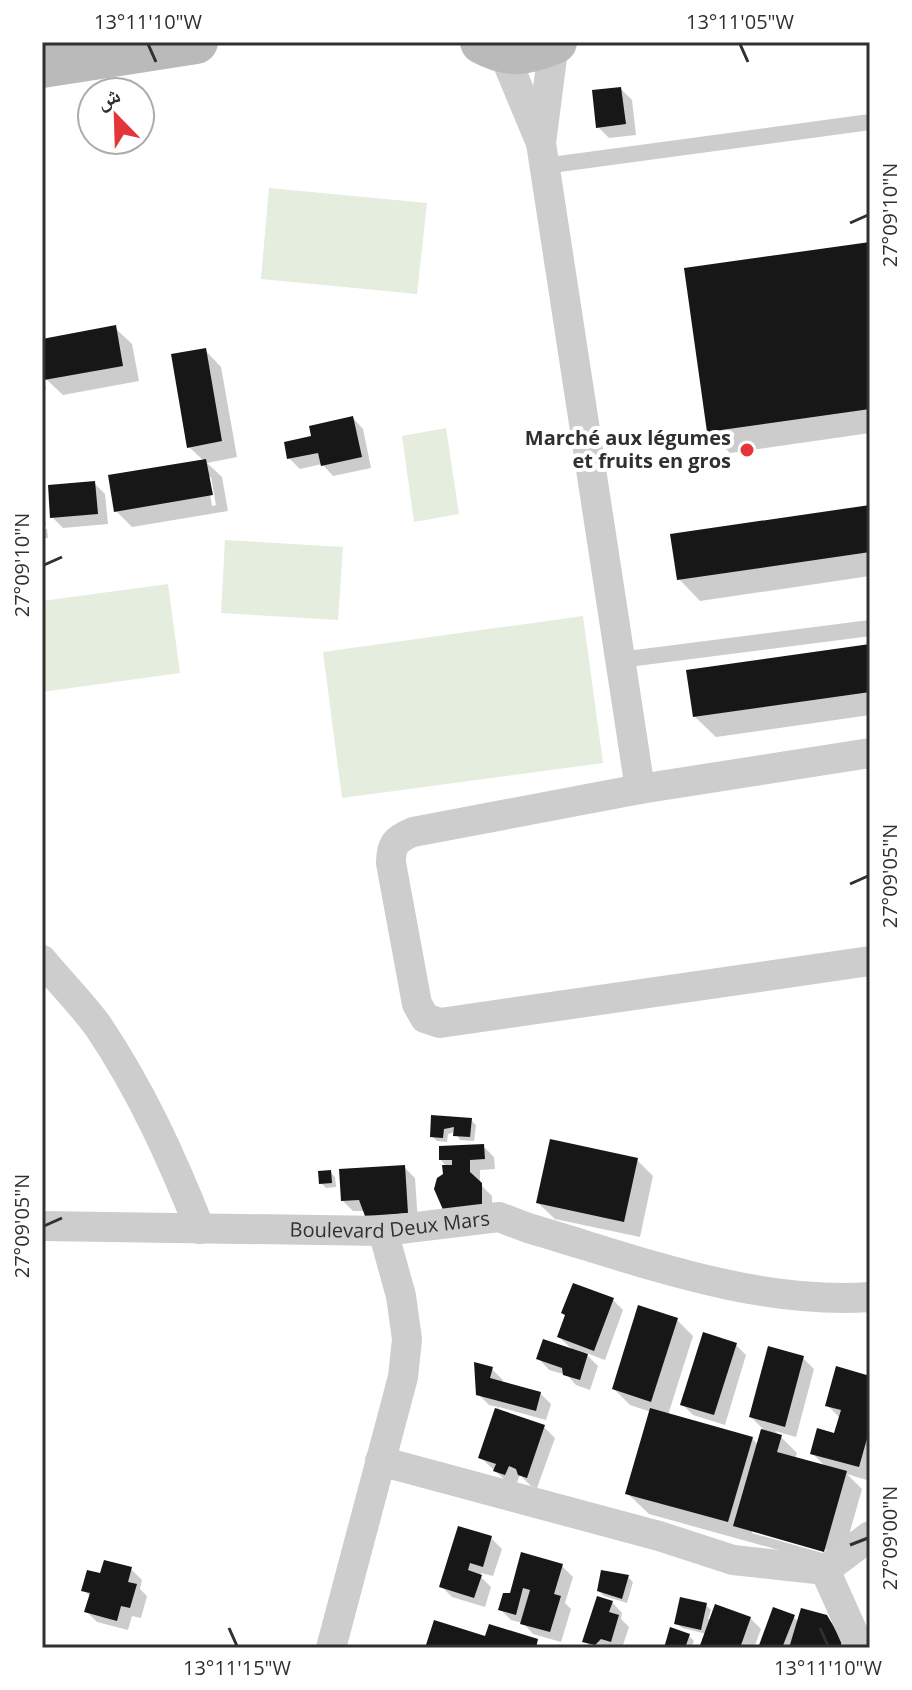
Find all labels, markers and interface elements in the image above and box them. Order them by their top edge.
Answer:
text: 13°11'10"W [94,8,203,35]
text: 13°11'05"W [686,8,795,35]
north arrow [76,76,156,156]
text: ش [91,78,124,115]
text: 27°09'10"N [876,163,903,267]
place label: Marché aux légumes et fruits en gros [525,424,731,474]
marker: Marché aux légumes et fruits en gros [738,441,756,459]
text: 27°09'10"N [8,513,35,617]
text: 27°09'05"N [876,824,903,928]
text: 27°09'05"N [8,1174,35,1278]
street label: Boulevard Deux Mars [289,1204,491,1244]
text: 27°09'00"N [876,1486,903,1590]
text: 13°11'15"W [183,1654,292,1681]
text: 13°11'10"W [774,1654,883,1681]

